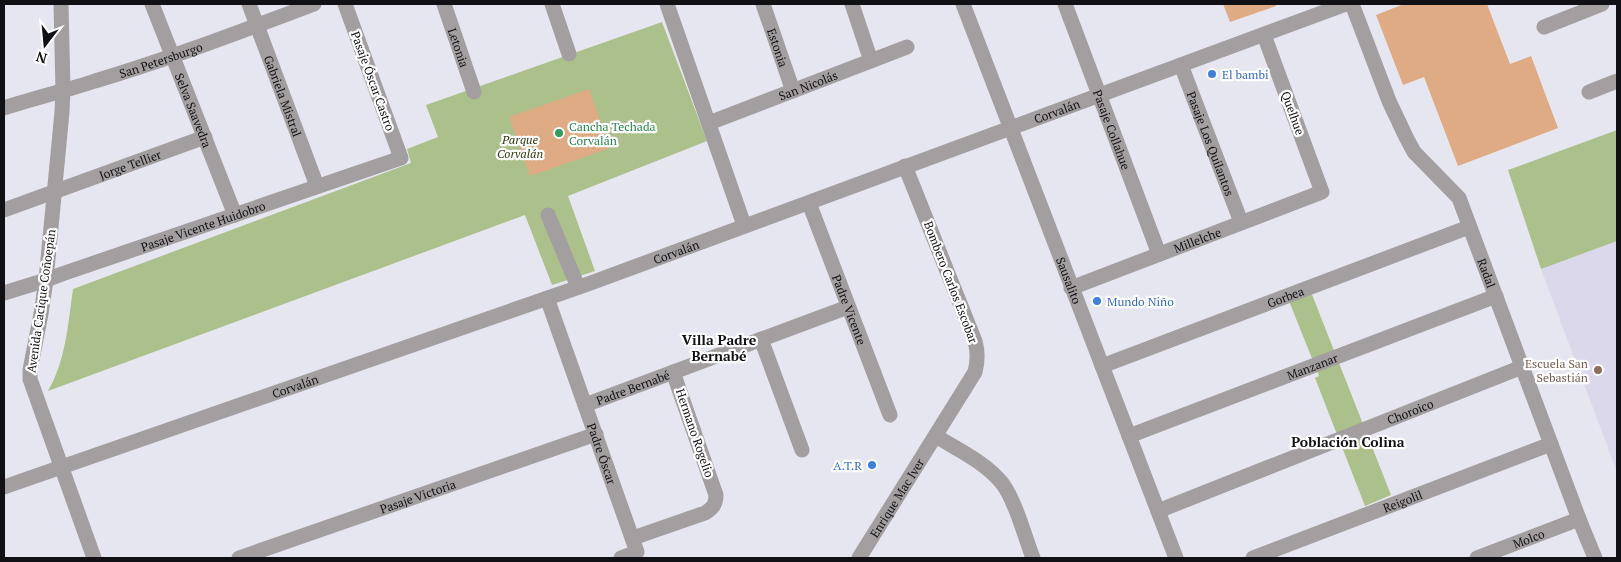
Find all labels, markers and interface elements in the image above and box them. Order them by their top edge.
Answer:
north arrow [20,20,70,70]
street label: Letonia [445,26,472,69]
street label: Estonia [764,26,792,69]
street label: Pasaje Óscar Castro [348,29,398,133]
street label: San Petersburgo [117,38,205,81]
text: N [33,47,49,69]
street label: Gabriela Mistral [261,53,305,139]
street label: San Nicolás [776,67,840,103]
place label: El bambi [1222,67,1269,82]
marker: El bambi [1206,68,1218,80]
street label: Selva Saavedra [172,71,215,150]
street label: Pasaje Collahue [1090,87,1134,172]
street label: Pasaje Los Quilantos [1184,89,1238,198]
street label: Quelhue [1278,89,1308,137]
street label: Corvalán [1032,96,1082,126]
place label: Cancha Techada Corvalán [569,119,656,148]
marker: Cancha Techada Corvalán [553,127,565,139]
park label: Parque Corvalán [497,132,543,161]
street label: Jorge Tellier [97,146,163,182]
street label: Pasaje Vicente Huidobro [139,197,268,254]
street label: Bombero Carlos Escobar [921,219,981,345]
street label: Millelche [1171,224,1223,256]
street label: Avenida Cacique Coñoepán [23,228,59,374]
street label: Corvalán [651,236,701,267]
street label: Sausalito [1053,255,1085,306]
street label: Radal [1475,256,1499,290]
street label: Padre Vicente [829,272,870,347]
street label: Gorbea [1265,283,1306,310]
place label: Mundo Niño [1107,294,1174,309]
marker: Mundo Niño [1091,295,1103,307]
district label: Villa Padre Bernabé [682,330,757,365]
street label: Manzanar [1285,349,1340,383]
place label: Escuela San Sebastián [1525,356,1588,385]
marker: Escuela San Sebastián [1592,364,1604,376]
street label: Padre Bernabé [594,367,672,408]
street label: Corvalán [270,371,320,401]
street label: Hermano Rogelio [673,387,717,480]
street label: Choroico [1385,395,1436,427]
street label: Padre Óscar [584,421,620,486]
district label: Población Colina [1291,432,1405,451]
street label: Enrique Mac Iver [866,455,927,540]
place label: A.T.R [833,458,862,473]
marker: A.T.R [866,459,878,471]
street label: Pasaje Victoria [378,476,457,516]
street label: Reigolil [1381,486,1425,515]
street label: Molco [1510,525,1547,551]

